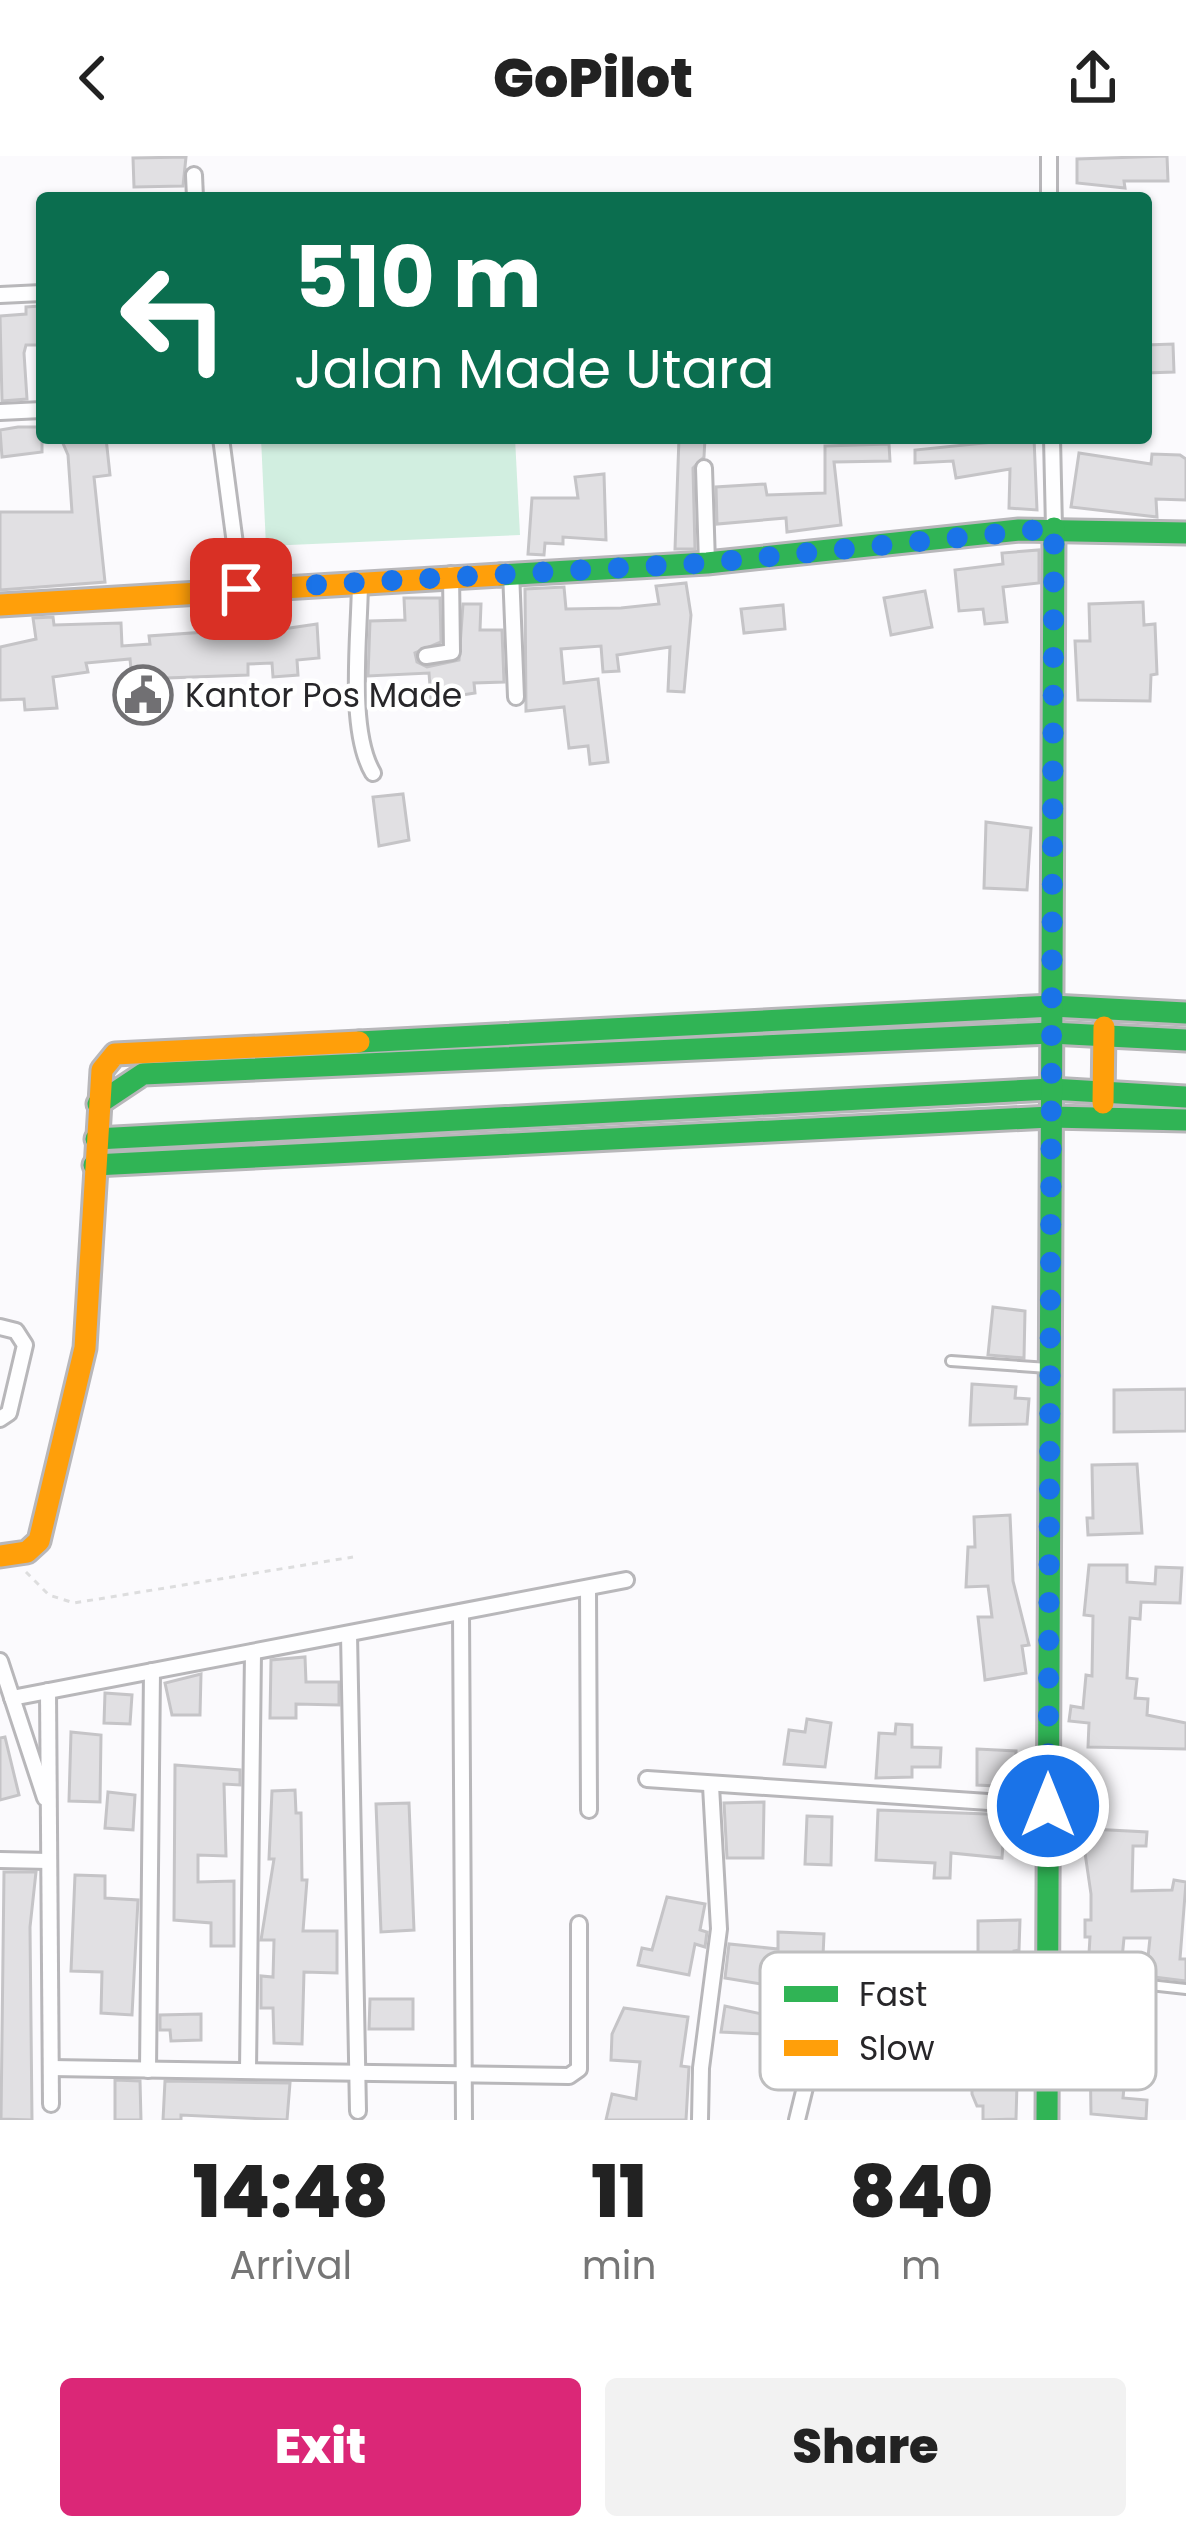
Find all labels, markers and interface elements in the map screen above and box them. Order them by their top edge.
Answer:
text: GoPilot [493,40,693,116]
icon: back [60,45,126,111]
icon: share [1060,45,1126,111]
text: 510 m [294,219,542,336]
icon: left [96,240,252,396]
text: Jalan Made Utara [294,331,775,407]
pin [190,538,292,640]
icon: arrive [208,556,274,622]
public building icon: Kantor Pos Made [112,664,174,726]
place label: Kantor Pos Made [185,672,462,719]
position arrow [985,1743,1111,1869]
legend [760,1952,1156,2090]
text: Fast [859,1971,927,2018]
text: Slow [859,2025,935,2072]
text: 14:48 [193,2141,389,2242]
text: 11 [591,2141,647,2242]
text: 840 [849,2141,993,2242]
text: Arrival [229,2238,352,2293]
text: min [582,2238,656,2293]
text: m [901,2238,941,2293]
button: Exit [60,2378,581,2516]
button: Share [605,2378,1126,2516]

